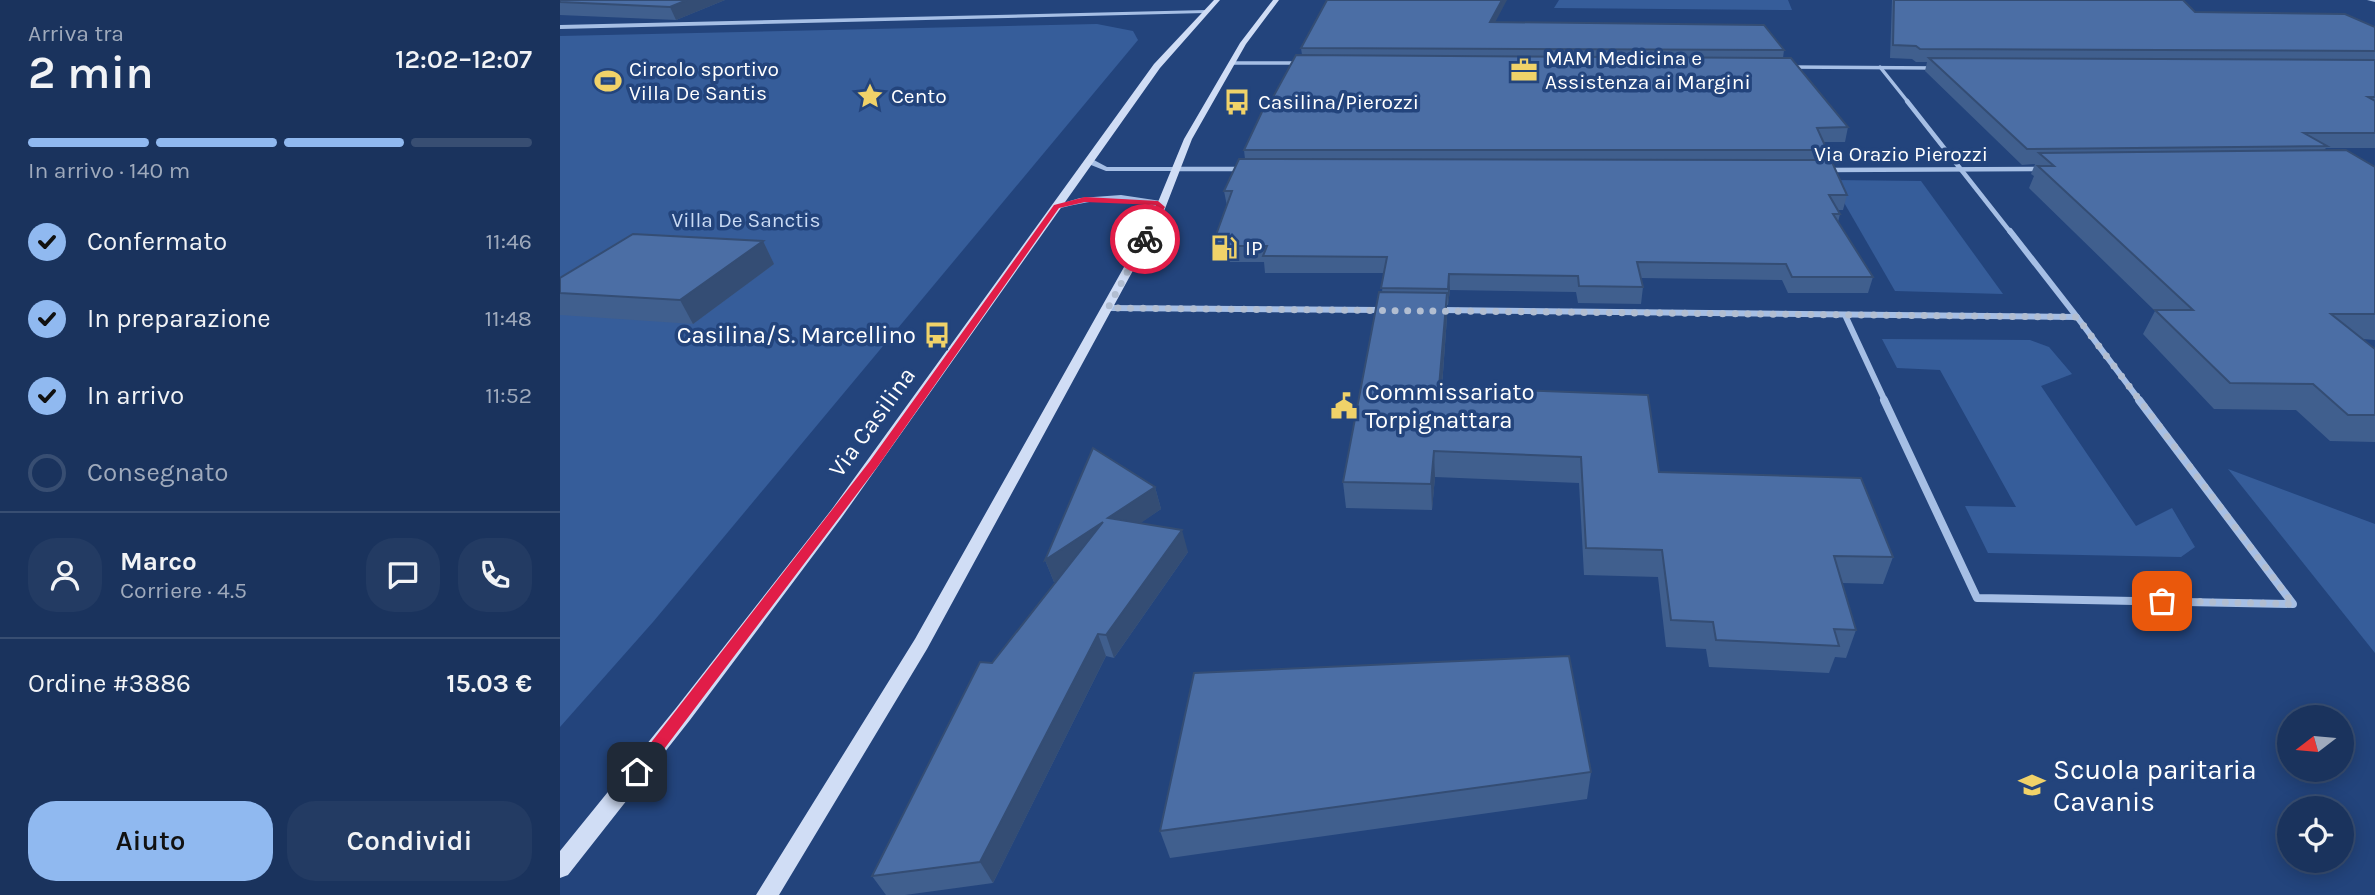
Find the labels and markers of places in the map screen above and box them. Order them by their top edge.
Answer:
place label: MAM Medicina e Assistenza ai Margini [1545,46,1751,94]
office icon: MAM Medicina e Assistenza ai Margini [1509,55,1539,85]
place label: Circolo sportivo Villa De Santis [629,57,779,105]
sports icon: Circolo sportivo Villa De Santis [593,66,623,96]
place icon: Cento [855,81,885,111]
place label: Cento [891,84,947,108]
bus stop icon: Casilina/Pierozzi [1222,87,1252,117]
place label: Casilina/Pierozzi [1258,90,1419,114]
fuel station icon: IP [1209,233,1239,263]
place label: IP [1245,236,1263,260]
bus stop icon: Casilina/S. Marcellino [922,320,952,350]
place label: Casilina/S. Marcellino [677,321,916,349]
place label: Commissariato Torpignattara [1365,378,1535,434]
public building icon: Commissariato Torpignattara [1329,391,1359,421]
pin [2132,571,2192,631]
pin [607,742,667,802]
place label: Scuola paritaria Cavanis [2053,753,2257,818]
school or university icon: Scuola paritaria Cavanis [2017,770,2047,800]

